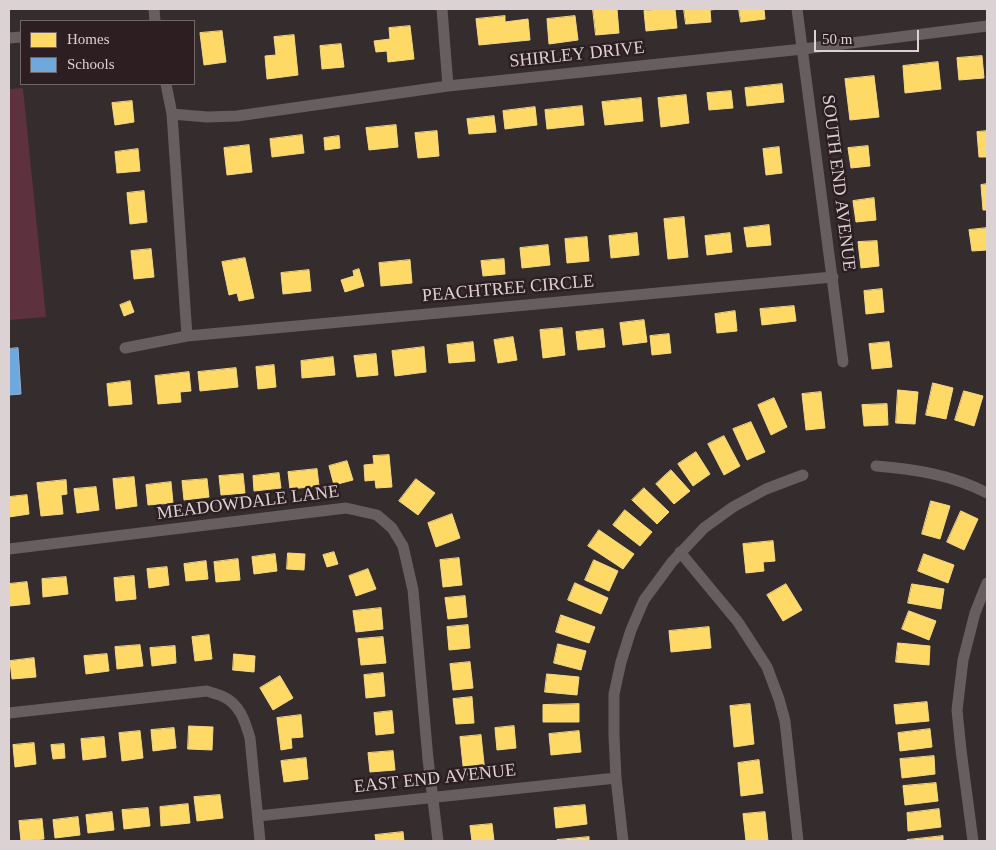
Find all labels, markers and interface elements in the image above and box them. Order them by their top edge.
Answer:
legend [20,20,195,85]
scale bar [816,20,921,52]
text: Homes [67,31,110,47]
text: 50 m [822,31,852,47]
street label: SHIRLEY DRIVE [508,37,646,73]
text: Schools [67,56,115,72]
street label: SOUTH END AVENUE [816,94,860,272]
street label: PEACHTREE CIRCLE [421,271,595,307]
street label: MEADOWDALE LANE [156,481,340,525]
street label: EAST END AVENUE [353,760,517,798]

